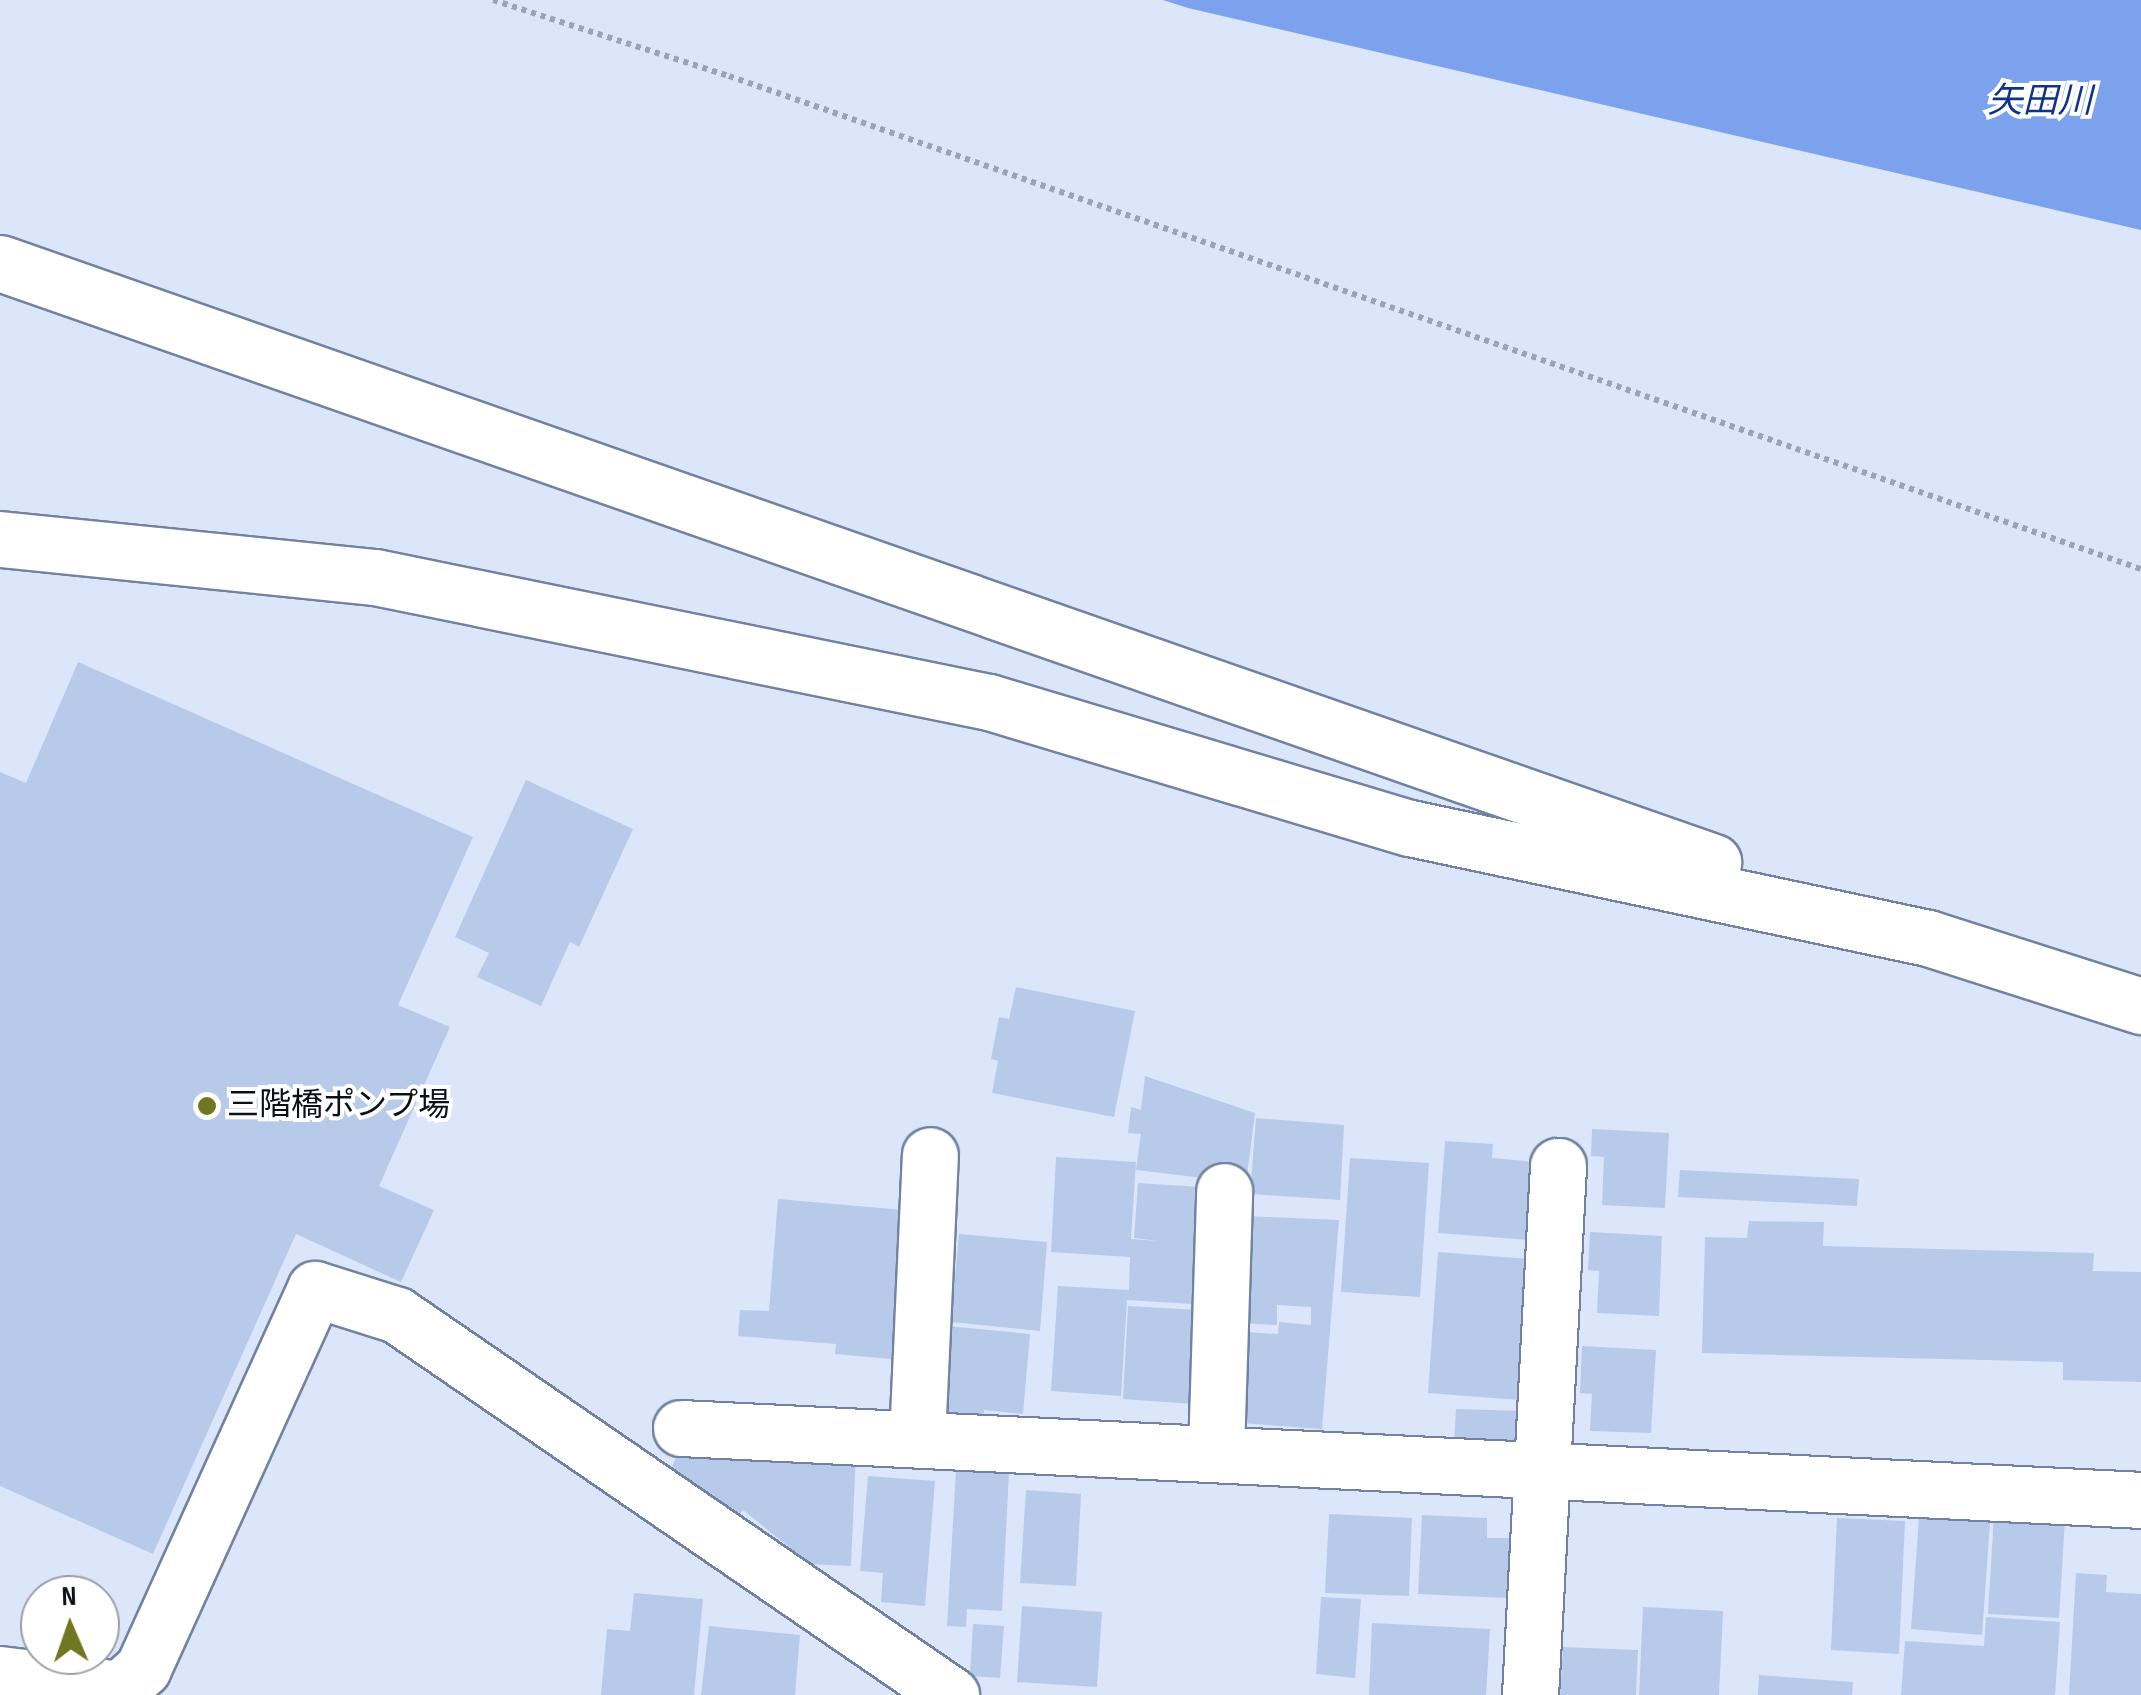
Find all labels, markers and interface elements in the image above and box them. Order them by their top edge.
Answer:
water label: 矢田川 [1988,81,2092,123]
place label: 三階橋ポンプ場 [227,1087,451,1125]
marker: 三階橋ポンプ場 [196,1095,218,1117]
north arrow [20,1575,120,1675]
text: N [61,1580,77,1613]

